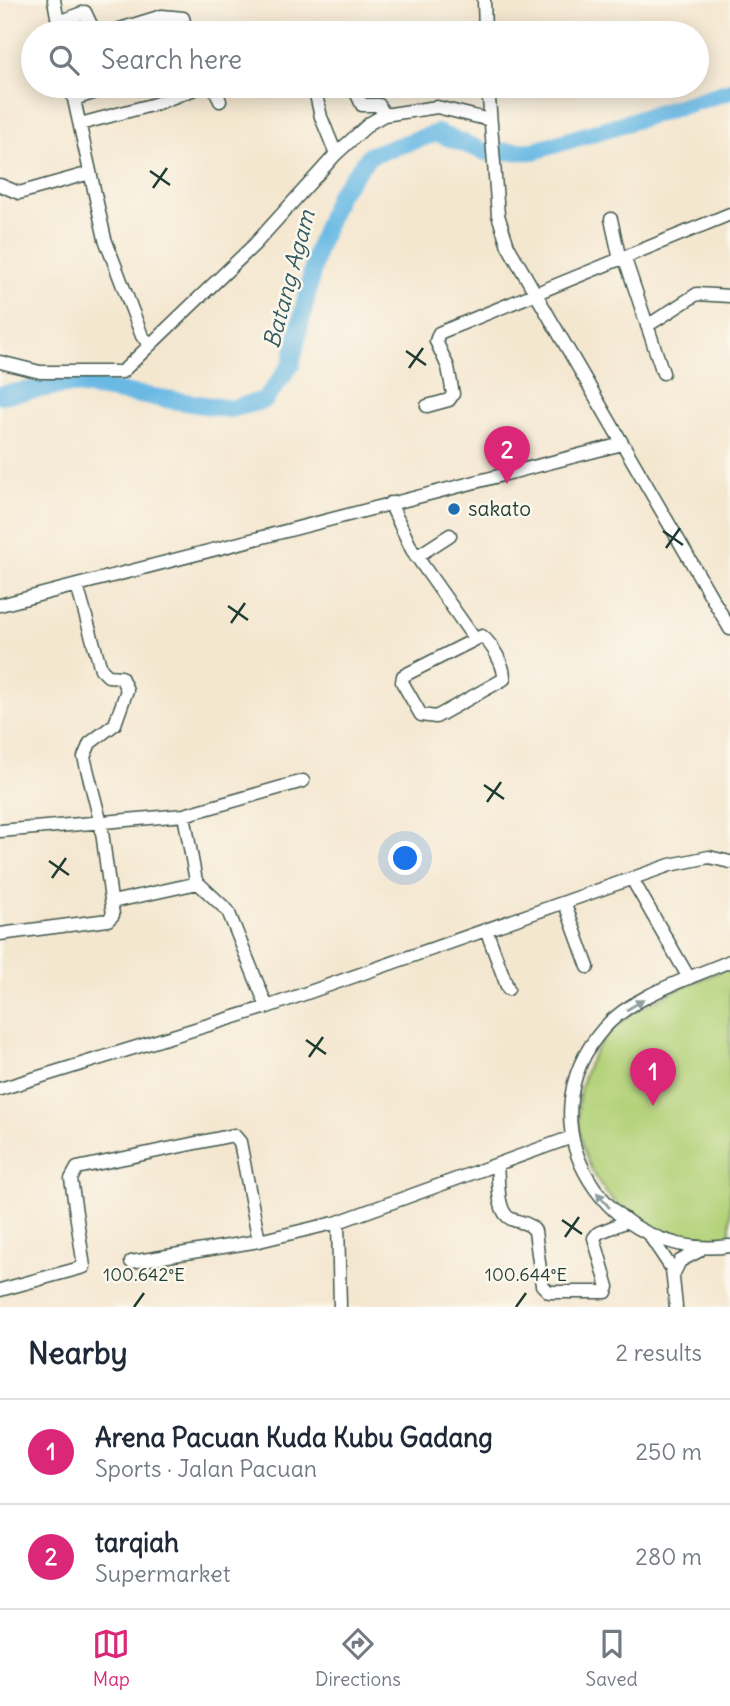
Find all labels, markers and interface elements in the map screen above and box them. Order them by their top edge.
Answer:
search box [21,21,709,98]
icon: search [45,41,83,79]
text: Search here [101,43,242,76]
water label: Batang Agam [256,206,321,351]
pin: 2 [484,426,530,484]
place label: sakato [468,495,531,522]
marker: sakato [446,501,462,517]
your location [388,841,422,875]
one-way arrow [626,999,645,1011]
pin: 1 [630,1048,676,1106]
one-way arrow [596,1192,611,1209]
text: 100.642°E [103,1263,185,1286]
text: 100.644°E [485,1263,567,1286]
text: Nearby [28,1334,128,1372]
text: 2 results [616,1338,702,1367]
text: Arena Pacuan Kuda Kubu Gadang [95,1421,493,1454]
text: 1 [46,1437,56,1466]
text: 250 m [635,1437,702,1466]
text: Sports · Jalan Pacuan [95,1454,317,1483]
text: tarqiah [95,1526,179,1559]
text: 2 [45,1542,57,1571]
text: 280 m [635,1542,702,1571]
text: Supermarket [95,1559,231,1588]
tab: Map [92,1625,130,1691]
tab: Directions [315,1625,401,1691]
tab: Saved [586,1625,638,1691]

